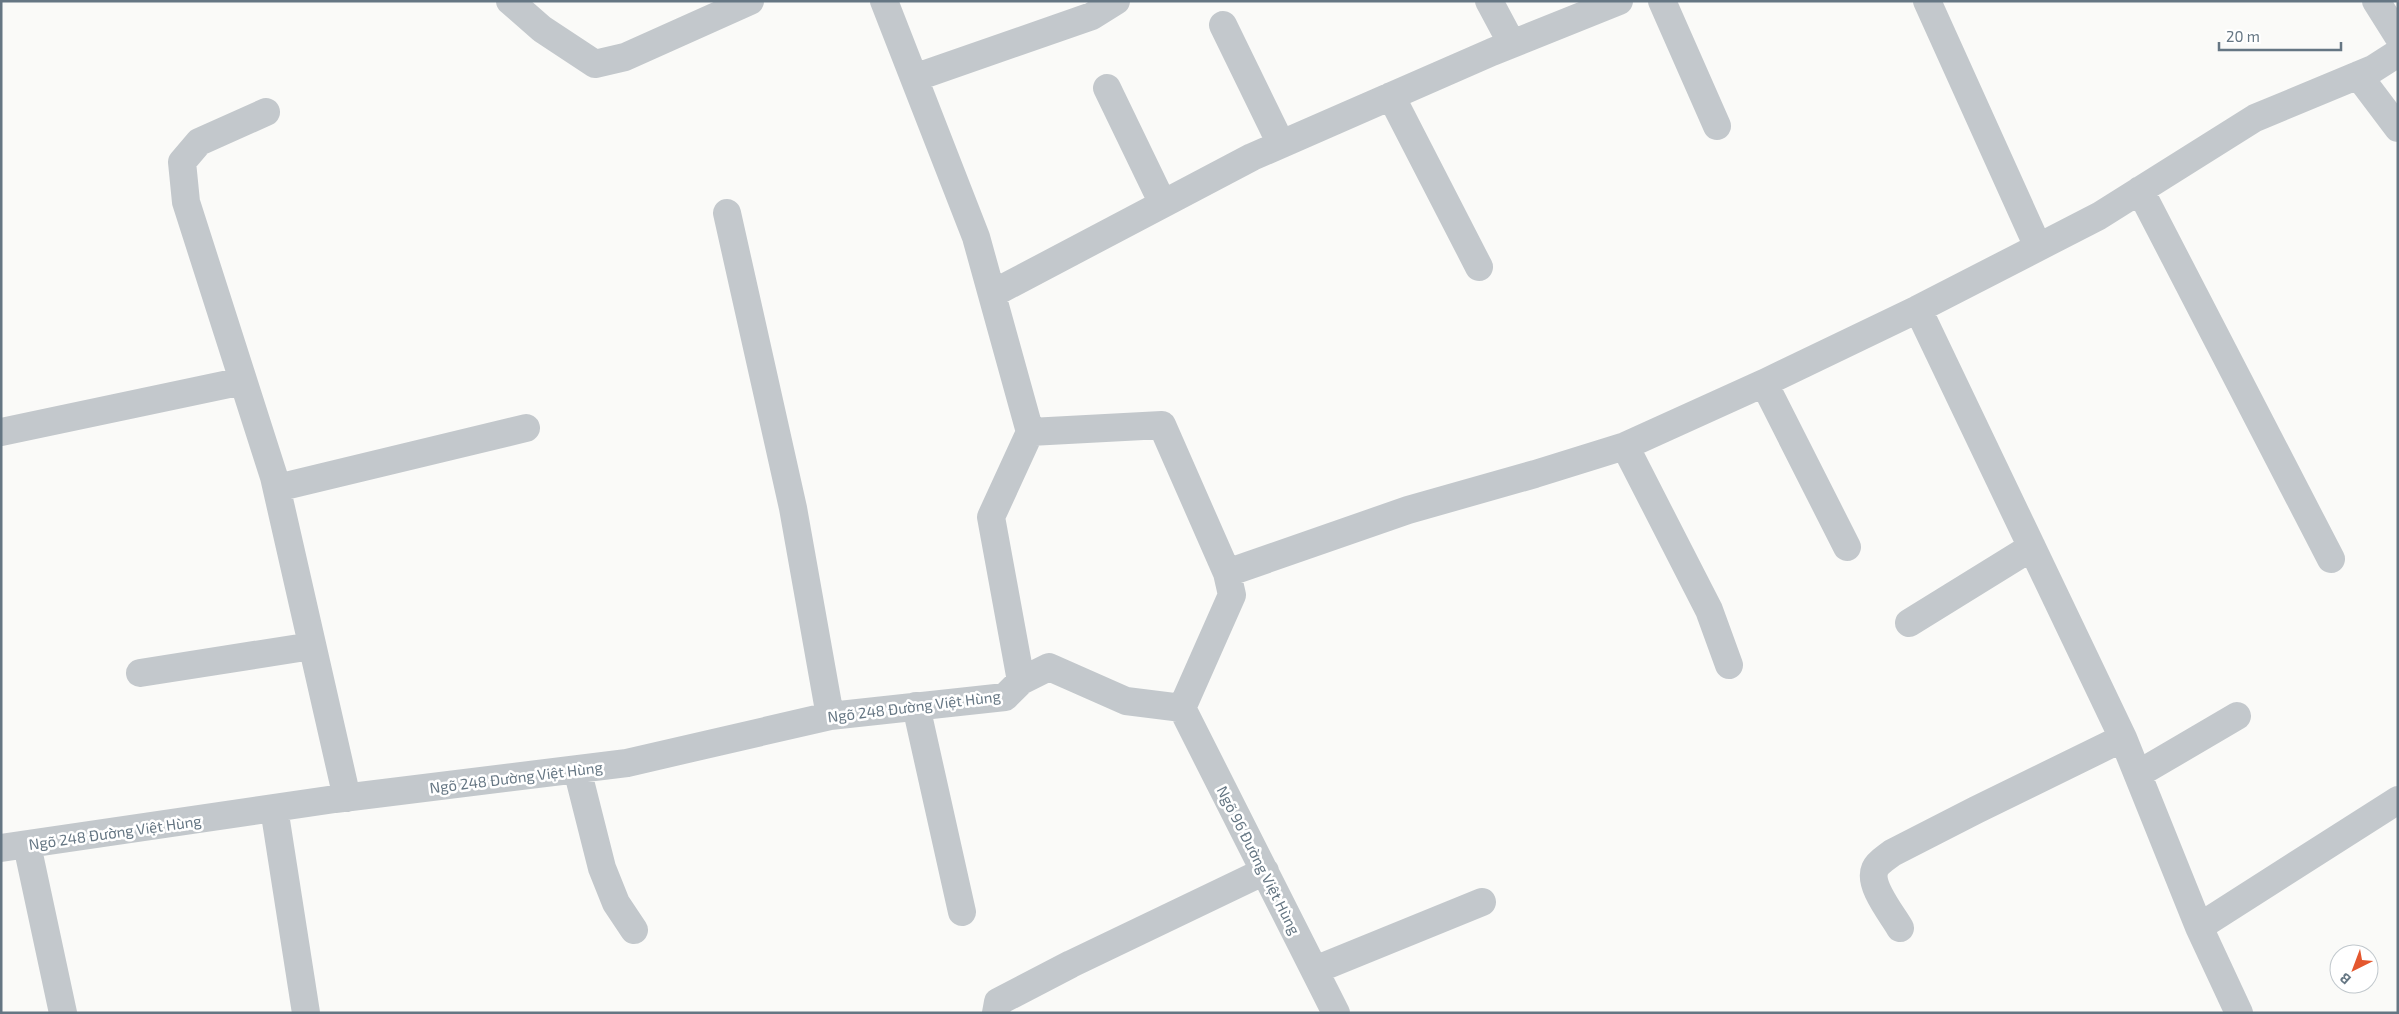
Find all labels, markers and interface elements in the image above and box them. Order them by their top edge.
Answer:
scale bar [2219,20,2342,52]
text: 20 m [2226,27,2260,45]
street label: Ngõ 248 Đường Việt Hùng [826,686,1002,726]
street label: Ngõ 248 Đường Việt Hùng [428,757,604,797]
street label: Ngõ 96 Đường Việt Hùng [1214,783,1305,938]
street label: Ngõ 248 Đường Việt Hùng [27,811,203,853]
north arrow [2329,944,2379,994]
text: B [2336,970,2354,988]

